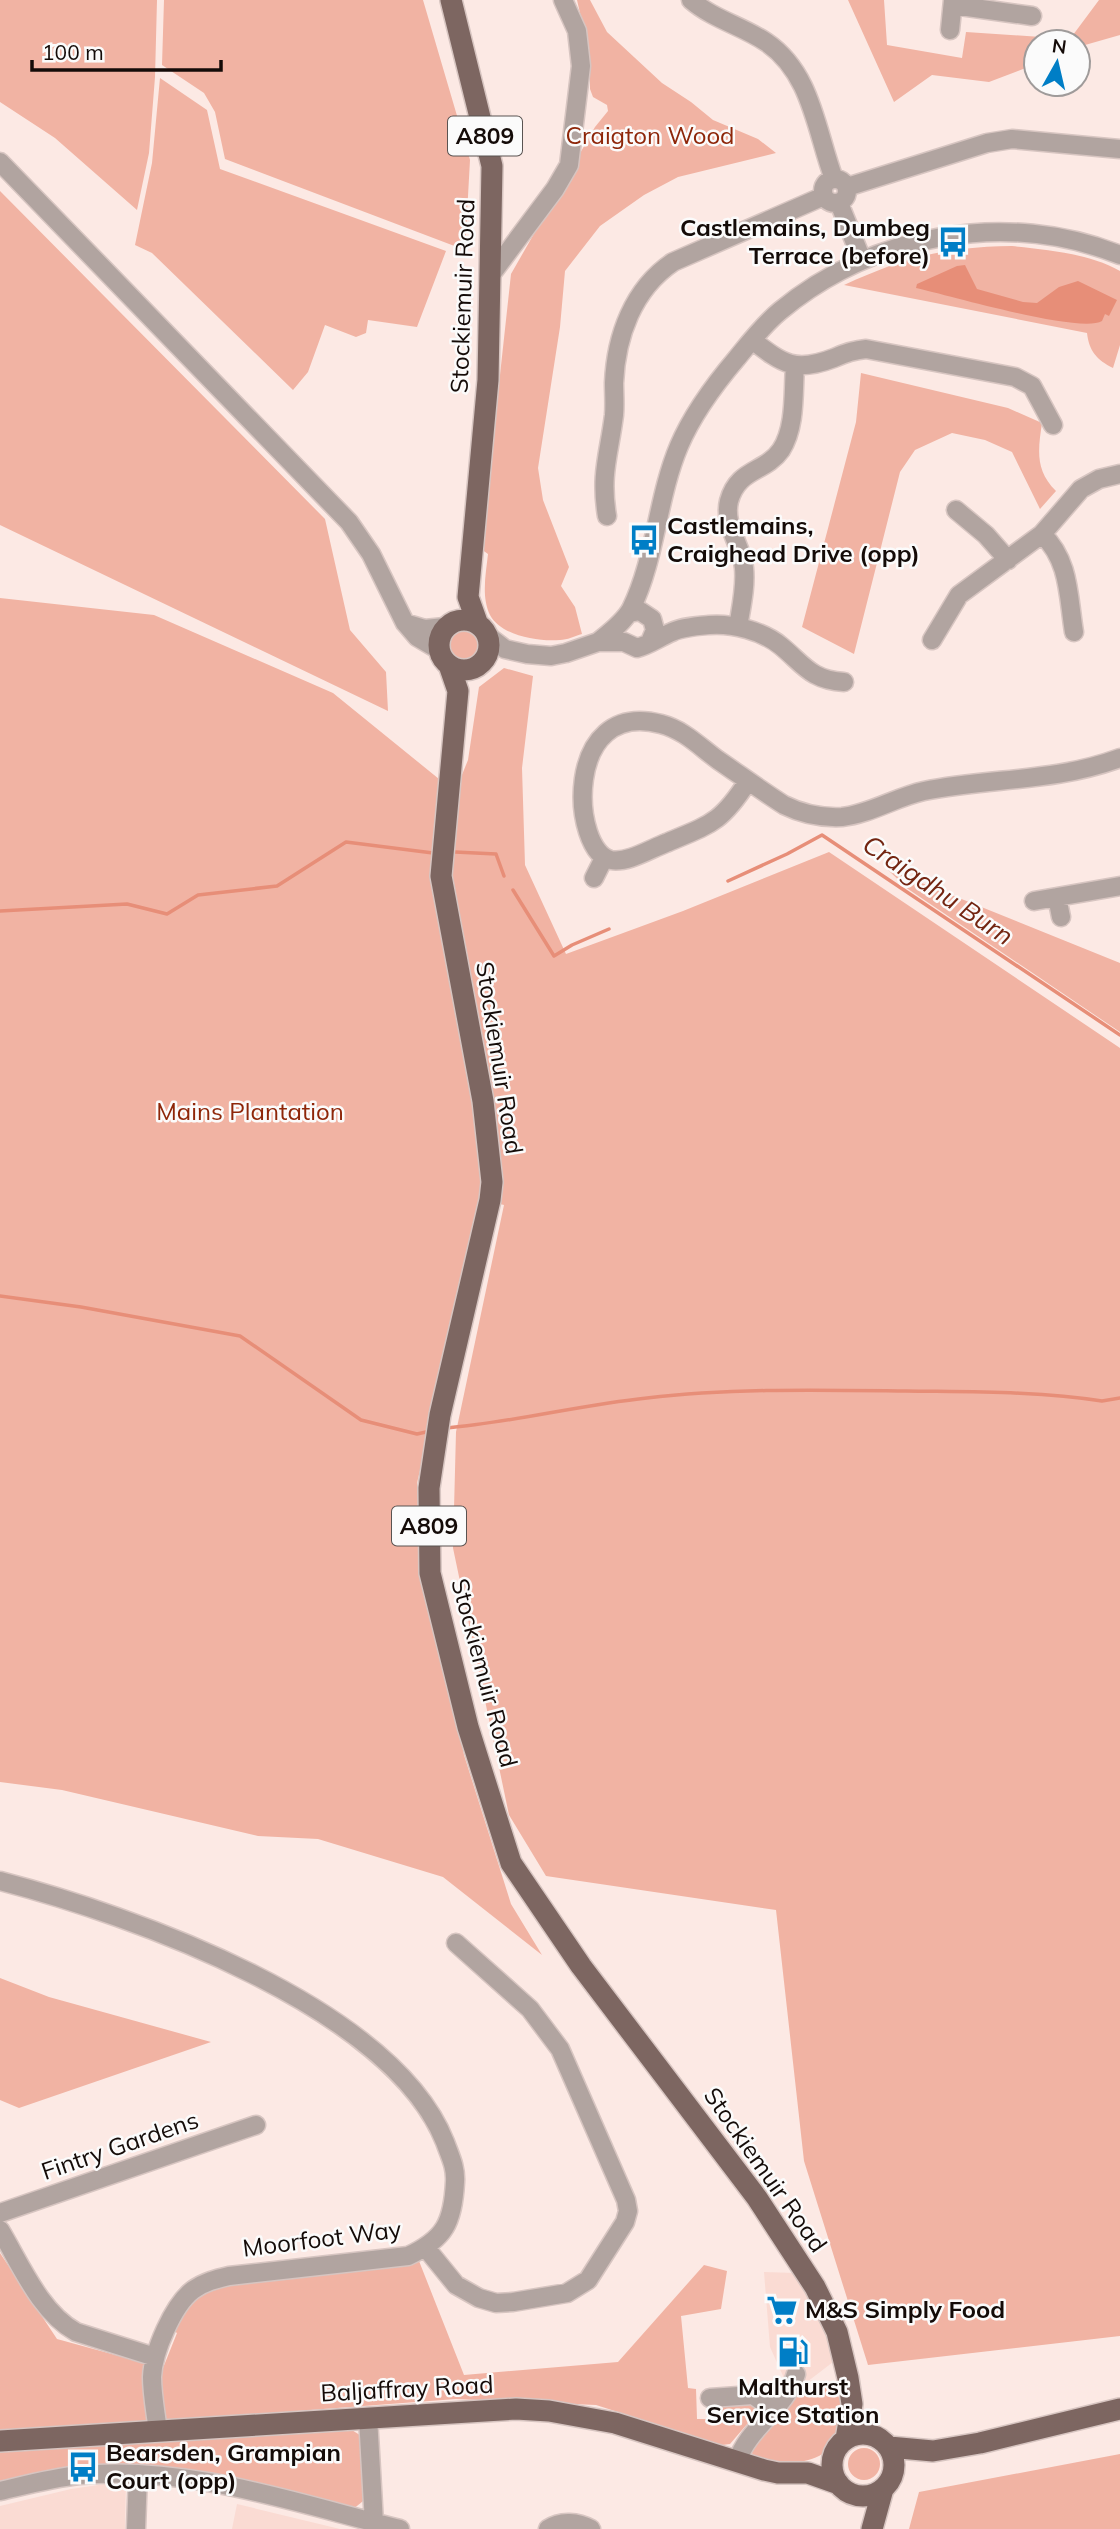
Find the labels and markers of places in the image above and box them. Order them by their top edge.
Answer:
place label: Castlemains, Dumbeg Terrace (before) [680,212,930,270]
bus stop icon: Castlemains, Dumbeg Terrace (before) [936,225,970,259]
place label: Castlemains, Craighead Drive (opp) [667,510,920,568]
bus stop icon: Castlemains, Craighead Drive (opp) [627,523,661,557]
supermarket icon: M&S Simply Food [765,2293,799,2327]
place label: M&S Simply Food [805,2294,1005,2324]
fuel station icon: Malthurst Service Station [776,2335,810,2369]
place label: Malthurst Service Station [706,2371,880,2429]
place label: Bearsden, Grampian Court (opp) [106,2437,341,2495]
bus stop icon: Bearsden, Grampian Court (opp) [66,2450,100,2484]

